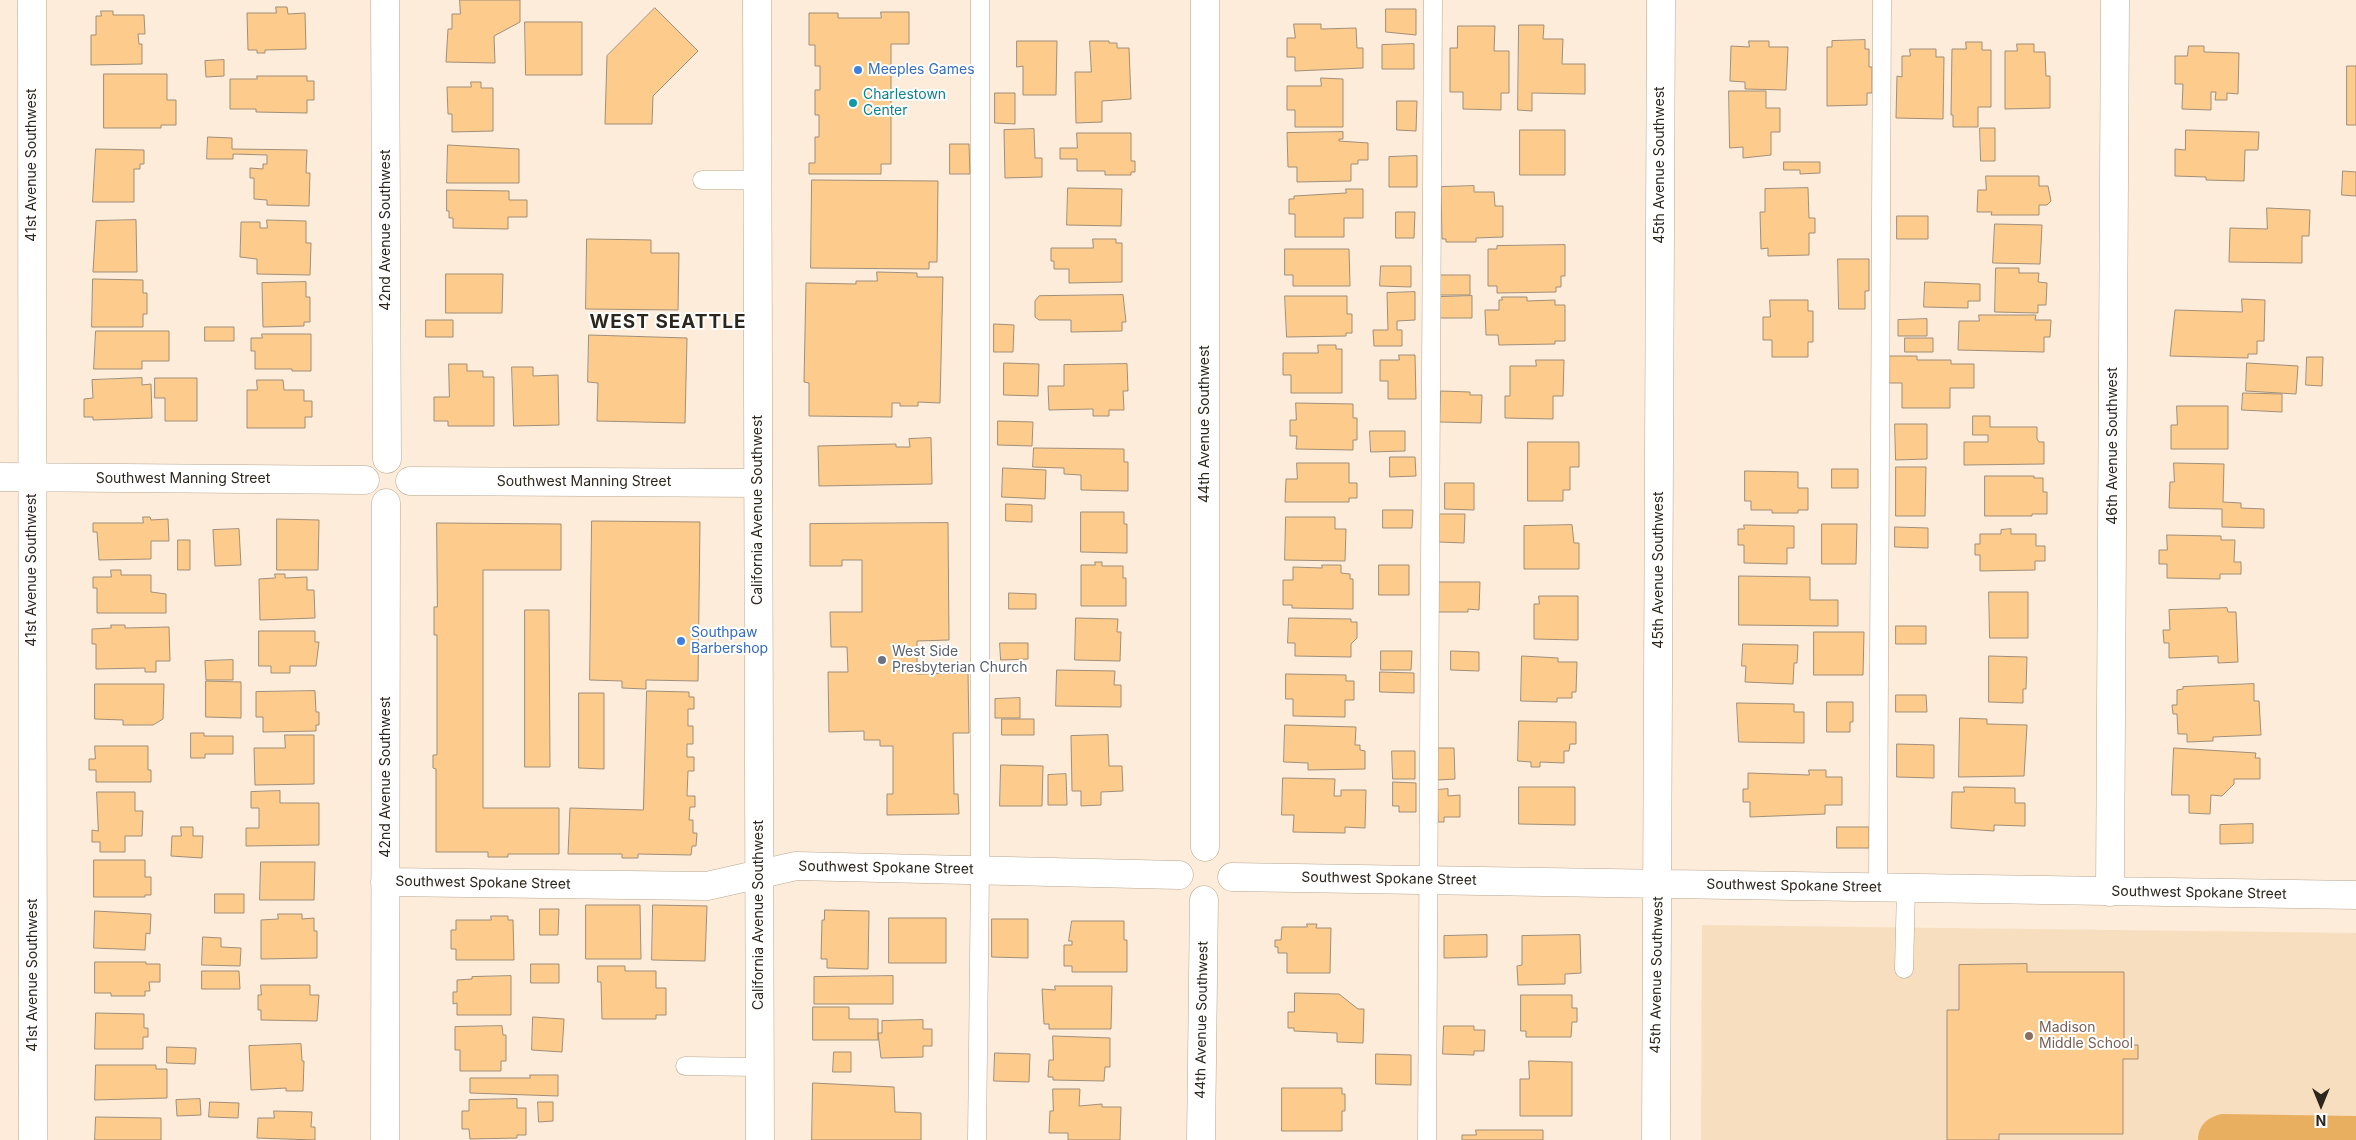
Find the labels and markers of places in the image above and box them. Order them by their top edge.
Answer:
place label: Meeples Games [868,62,975,78]
marker: Meeples Games [852,64,864,76]
place label: Charlestown Center [863,87,946,120]
marker: Charlestown Center [847,97,859,109]
place label: Southpaw Barbershop [691,625,768,658]
marker: Southpaw Barbershop [675,635,687,647]
place label: West Side Presbyterian Church [892,644,1028,676]
marker: West Side Presbyterian Church [876,654,888,666]
place label: Madison Middle School [2039,1020,2133,1052]
marker: Madison Middle School [2023,1030,2035,1042]

